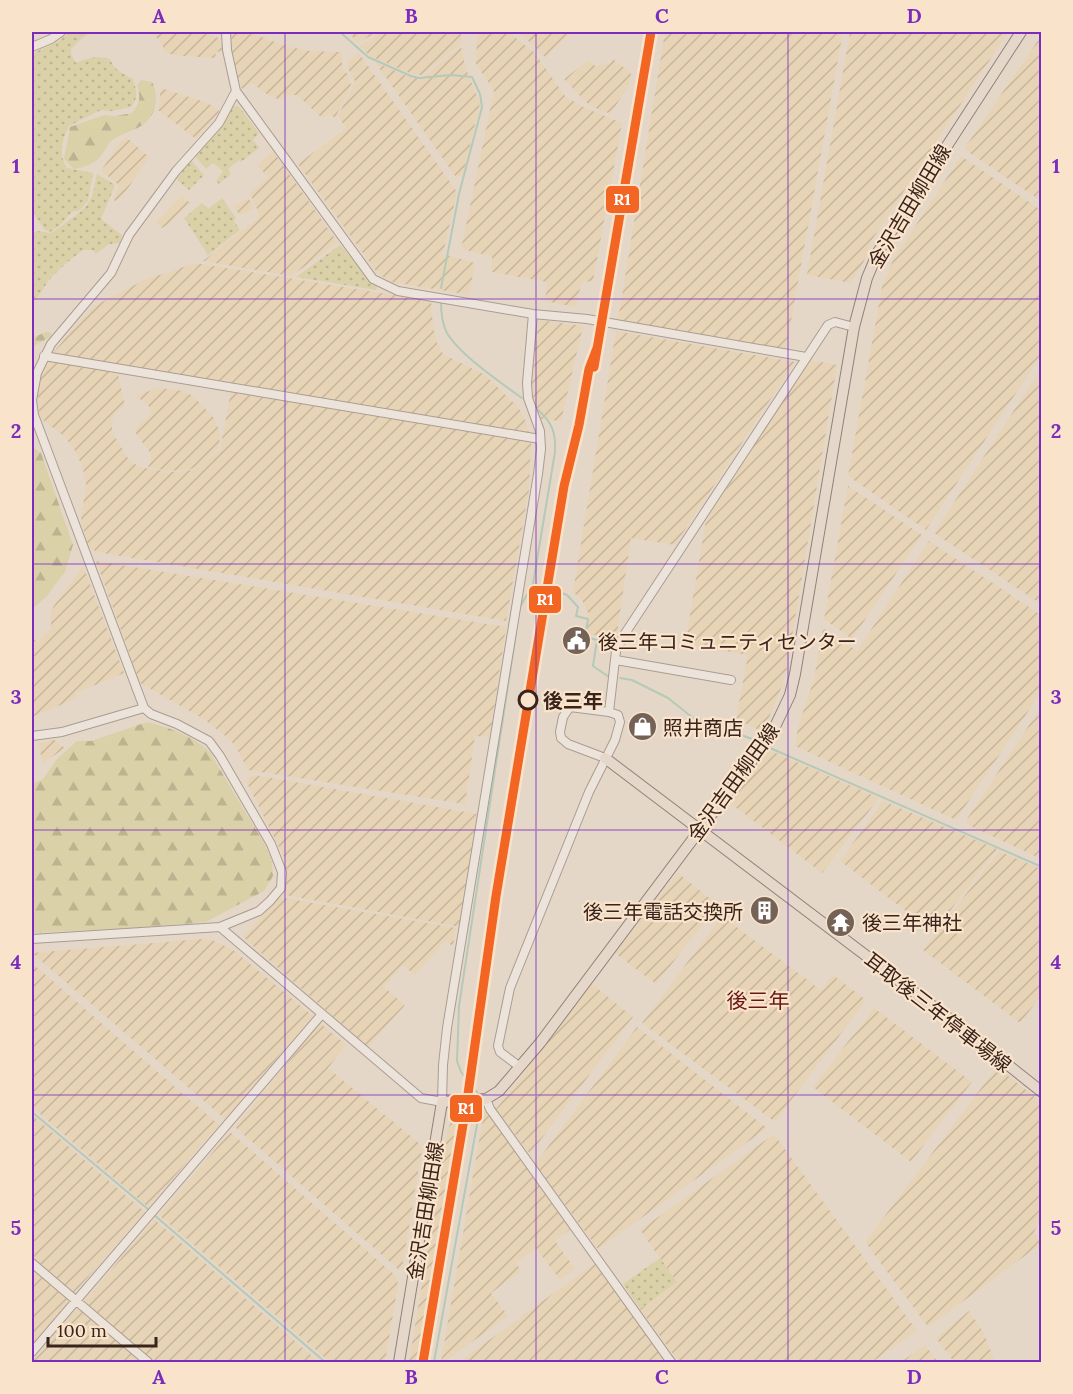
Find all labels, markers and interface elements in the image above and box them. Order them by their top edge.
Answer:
text: A [152,3,166,28]
text: B [404,3,418,28]
text: C [655,3,669,28]
text: D [906,3,922,28]
street label: 金沢吉田柳田線 [862,140,956,272]
text: 1 [12,153,20,178]
text: 1 [1052,153,1060,178]
line badge: R1 [605,185,640,214]
text: R1 [613,189,631,209]
text: 2 [11,418,21,443]
text: 2 [1051,418,1061,443]
line badge: R1 [528,585,562,614]
text: R1 [536,589,554,609]
public building icon: 後三年コミュニティセンター [561,625,593,657]
place label: 後三年コミュニティセンター [598,629,857,654]
text: 3 [10,684,22,709]
text: 3 [1050,684,1062,709]
place label: 後三年 [543,688,603,713]
marker: 後三年 [518,690,538,710]
shop icon: 照井商店 [626,711,658,743]
place label: 照井商店 [663,715,743,740]
street label: 金沢吉田柳田線 [682,718,784,846]
building icon: 後三年電話交換所 [748,895,780,927]
place label: 後三年電話交換所 [583,899,743,924]
temple icon: 後三年神社 [825,906,857,938]
place label: 後三年神社 [862,910,962,935]
street label: 耳取後三年停車場線 [859,947,1017,1077]
text: 4 [11,949,22,974]
text: 4 [1051,949,1062,974]
district label: 後三年 [727,987,790,1014]
line badge: R1 [449,1094,483,1123]
text: R1 [457,1098,475,1118]
street label: 金沢吉田柳田線 [402,1140,448,1282]
text: 5 [11,1215,22,1240]
text: 5 [1051,1215,1062,1240]
scale bar [48,1310,156,1348]
text: 100 m [57,1319,107,1342]
text: A [152,1364,166,1389]
text: B [404,1364,418,1389]
text: C [655,1364,669,1389]
text: D [906,1364,922,1389]

